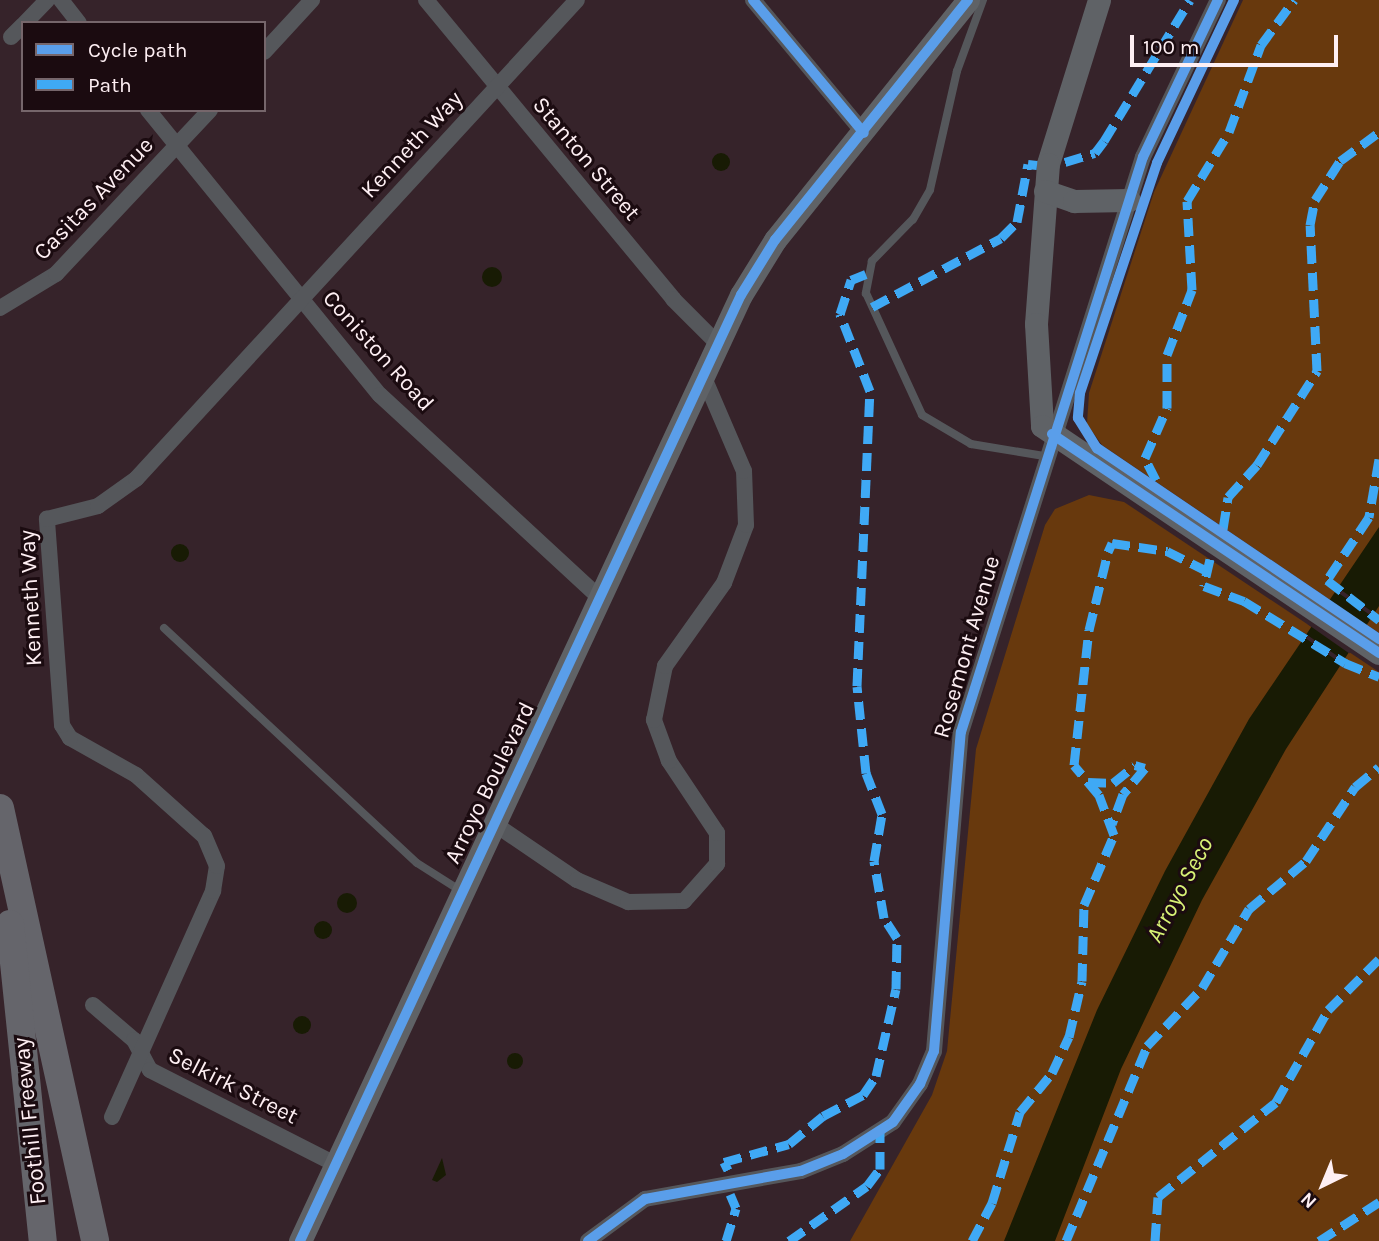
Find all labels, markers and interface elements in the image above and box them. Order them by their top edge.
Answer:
legend [21,21,266,112]
scale bar [1134,21,1342,65]
text: 100 m [1143,35,1200,59]
text: Cycle path [88,38,188,62]
text: Path [88,73,132,97]
street label: Kenneth Way [355,86,469,204]
street label: Stanton Street [526,92,646,226]
street label: Casitas Avenue [28,132,160,266]
street label: Coniston Road [317,285,439,417]
street label: Kenneth Way [14,529,48,667]
street label: Rosemont Avenue [928,553,1006,741]
street label: Arroyo Boulevard [439,698,541,868]
water label: Arroyo Seco [1140,832,1220,948]
street label: Foothill Freeway [7,1036,53,1206]
street label: Selkirk Street [164,1042,302,1130]
north arrow [1288,1150,1358,1220]
text: N [1296,1188,1321,1213]

